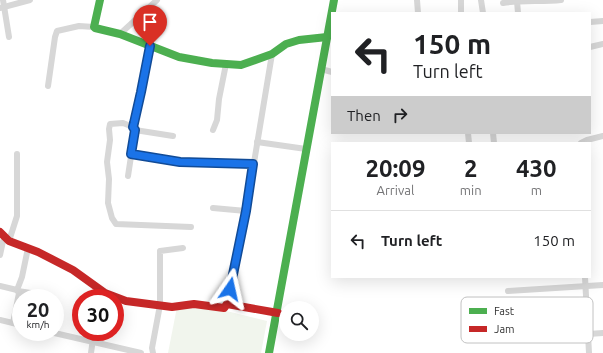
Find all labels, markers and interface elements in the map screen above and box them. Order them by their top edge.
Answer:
pin [133,5,167,46]
icon: arrive [139,11,161,33]
icon: left [347,28,399,80]
text: 150 m [413,28,491,59]
text: Turn left [413,61,483,81]
icon: right [389,104,411,126]
text: Then [347,107,381,124]
text: 20:09 [365,155,425,182]
text: 2 [464,155,477,182]
text: 430 [516,155,557,182]
text: Arrival [376,183,414,197]
text: min [460,183,482,197]
text: m [531,183,542,197]
icon: left [347,230,369,252]
text: Turn left [381,232,442,249]
text: 150 m [533,232,575,249]
position arrow [209,268,251,310]
speed limit sign: 30 [72,289,124,341]
legend [461,297,593,343]
text: 20 [27,298,49,321]
map controls [279,301,319,341]
button: search [279,301,319,341]
text: Fast [494,305,515,317]
text: km/h [26,319,50,330]
text: Jam [494,323,515,335]

